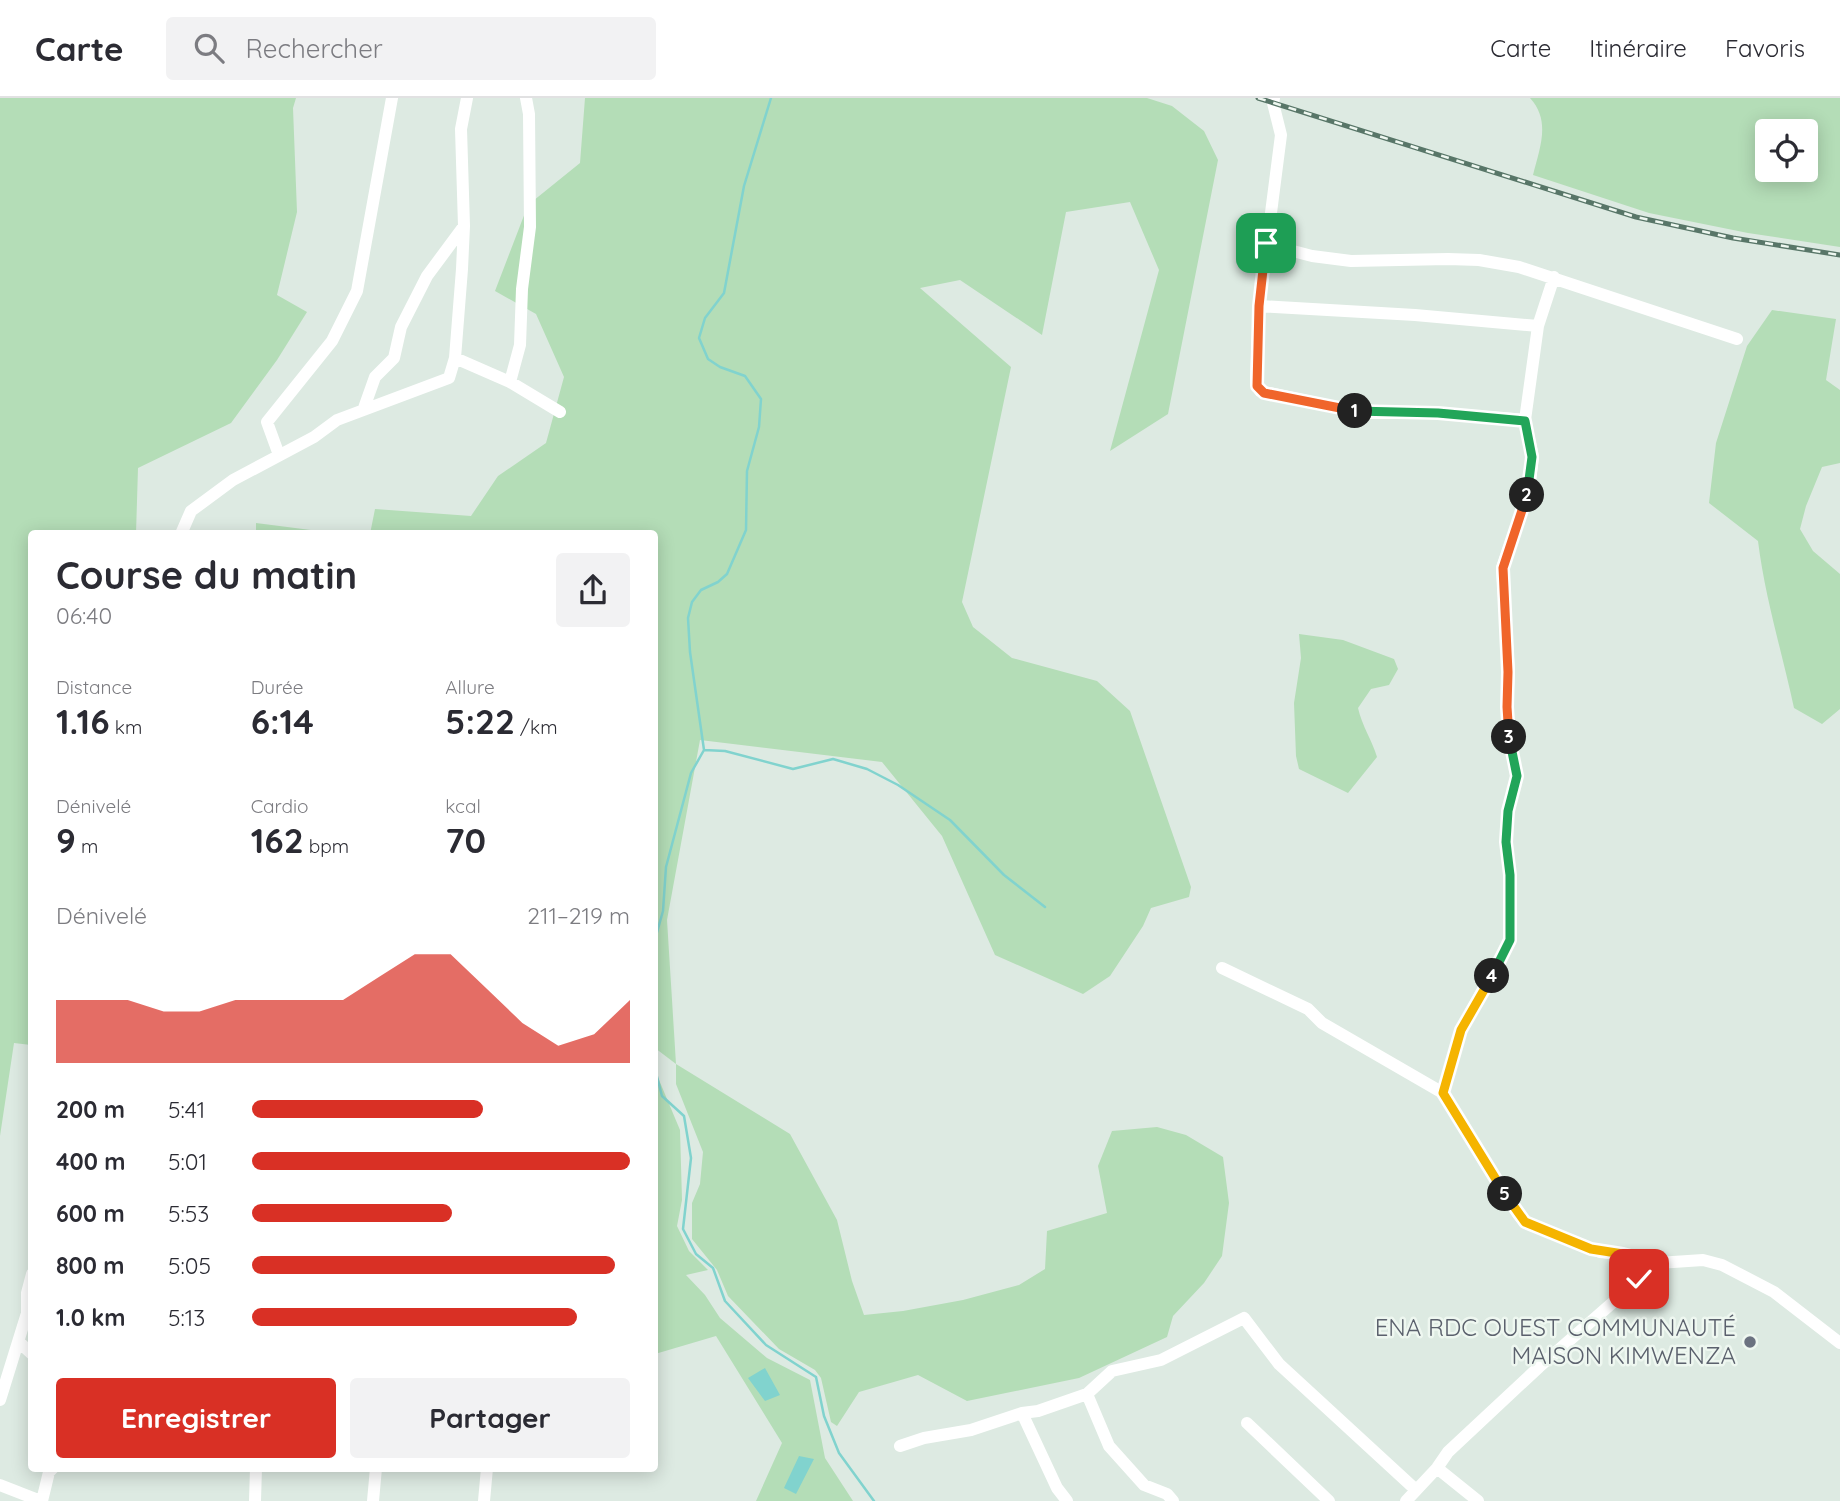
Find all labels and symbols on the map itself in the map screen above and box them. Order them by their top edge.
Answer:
pin [1236,213,1296,273]
pin: 1 [1338,394,1372,428]
pin: 2 [1510,478,1544,512]
pin: 3 [1492,720,1526,754]
pin: 4 [1474,958,1510,994]
pin: 5 [1488,1176,1522,1212]
pin [1609,1249,1669,1309]
place label: ENA RDC OUEST COMMUNAUTÉ MAISON KIMWENZA [1375,1312,1736,1370]
marker: ENA RDC OUEST COMMUNAUTÉ MAISON KIMWENZA [1742,1334,1758,1350]

